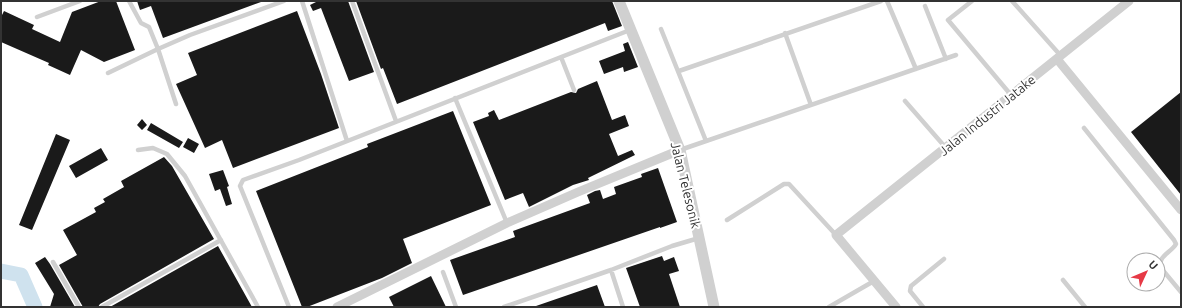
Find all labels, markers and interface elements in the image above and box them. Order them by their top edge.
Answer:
street label: Jalan Industri Jatake [936,72,1038,158]
street label: Jalan Telesonik [669,140,704,230]
north arrow [1126,252,1166,292]
text: U [1146,258,1160,272]

